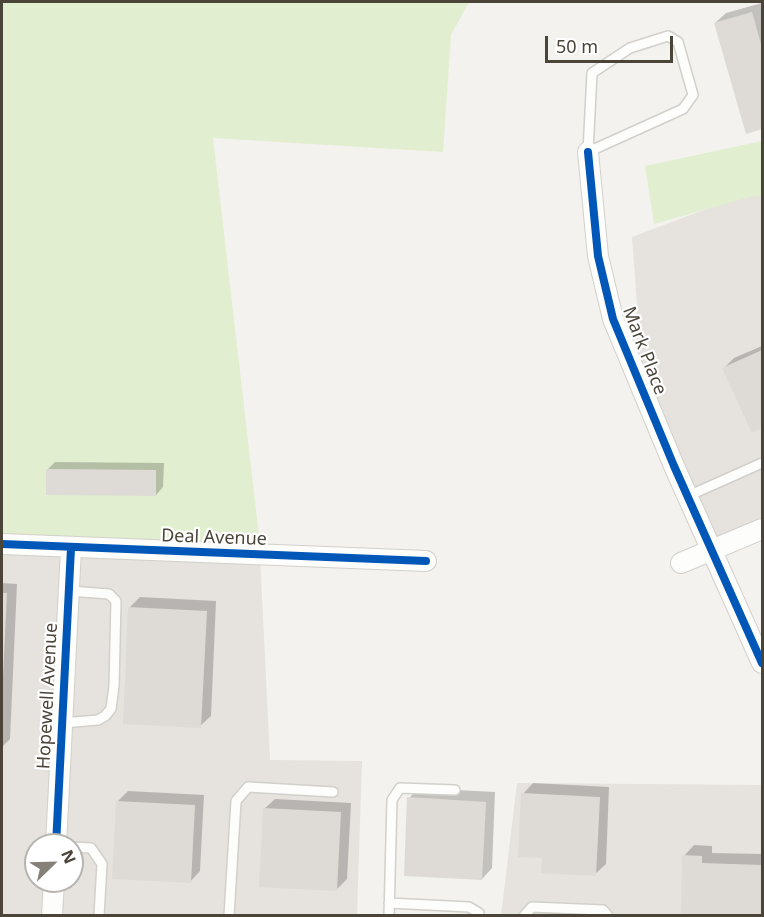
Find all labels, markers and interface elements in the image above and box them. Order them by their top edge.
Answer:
scale bar [548,24,676,62]
text: 50 m [556,34,598,58]
street label: Mark Place [617,304,671,398]
street label: Deal Avenue [161,525,267,551]
street label: Hopewell Avenue [33,622,63,770]
north arrow [24,833,84,893]
text: N [56,846,81,867]

